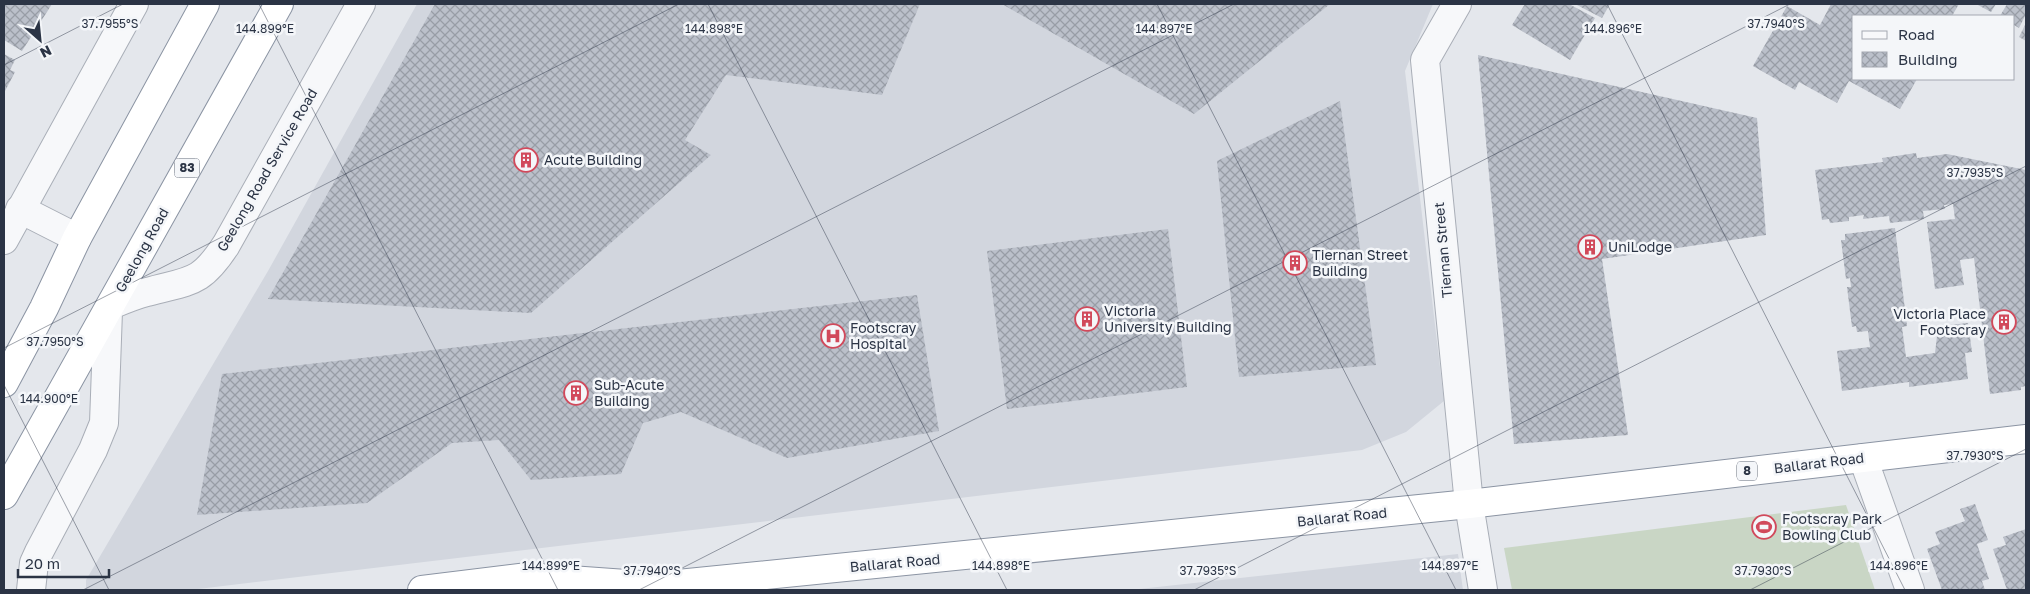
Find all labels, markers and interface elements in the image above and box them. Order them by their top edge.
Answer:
north arrow [15,15,65,65]
legend [1852,15,2015,80]
text: 37.7955°S [82,16,139,31]
text: 37.7940°S [1747,16,1805,31]
text: 144.899°E [236,21,294,36]
text: 144.898°E [685,21,743,36]
text: 144.897°E [1135,21,1193,36]
text: 144.896°E [1584,21,1642,36]
text: Road [1898,25,1935,43]
text: N [38,42,55,62]
text: Building [1898,50,1958,68]
street label: Geelong Road Service Road [213,85,320,254]
building icon: Acute Building [513,147,539,173]
place label: Acute Building [544,151,642,168]
road number: 83 [174,158,200,178]
text: 37.7935°S [1947,165,2004,180]
street label: Tiernan Street [1430,201,1455,299]
street label: Geelong Road [111,205,172,295]
building icon: UniLodge [1577,234,1603,260]
place label: UniLodge [1608,238,1672,255]
place label: Tiernan Street Building [1312,246,1408,279]
building icon: Tiernan Street Building [1282,250,1308,276]
place label: Victoria University Building [1104,302,1232,335]
place label: Victoria Place Footscray [1893,305,1986,338]
building icon: Victoria University Building [1074,306,1100,332]
building icon: Victoria Place Footscray [1991,309,2017,335]
place label: Footscray Hospital [850,319,917,352]
hospital icon: Footscray Hospital [820,323,846,349]
text: 37.7950°S [26,334,84,349]
place label: Sub-Acute Building [594,376,664,409]
building icon: Sub-Acute Building [563,380,589,406]
text: 144.900°E [20,391,78,406]
text: 37.7930°S [1946,448,2004,463]
street label: Ballarat Road [1773,449,1865,476]
road number: 8 [1737,462,1757,481]
street label: Ballarat Road [1296,503,1388,530]
place label: Footscray Park Bowling Club [1782,510,1882,543]
sports icon: Footscray Park Bowling Club [1751,514,1777,540]
scale bar [18,546,109,578]
street label: Ballarat Road [849,550,941,575]
text: 20 m [25,554,60,572]
text: 144.899°E [522,558,580,573]
text: 144.898°E [972,558,1030,573]
text: 144.897°E [1421,558,1479,573]
text: 144.896°E [1870,558,1928,573]
text: 37.7940°S [623,563,681,578]
text: 37.7935°S [1180,563,1237,578]
text: 37.7930°S [1734,563,1792,578]

